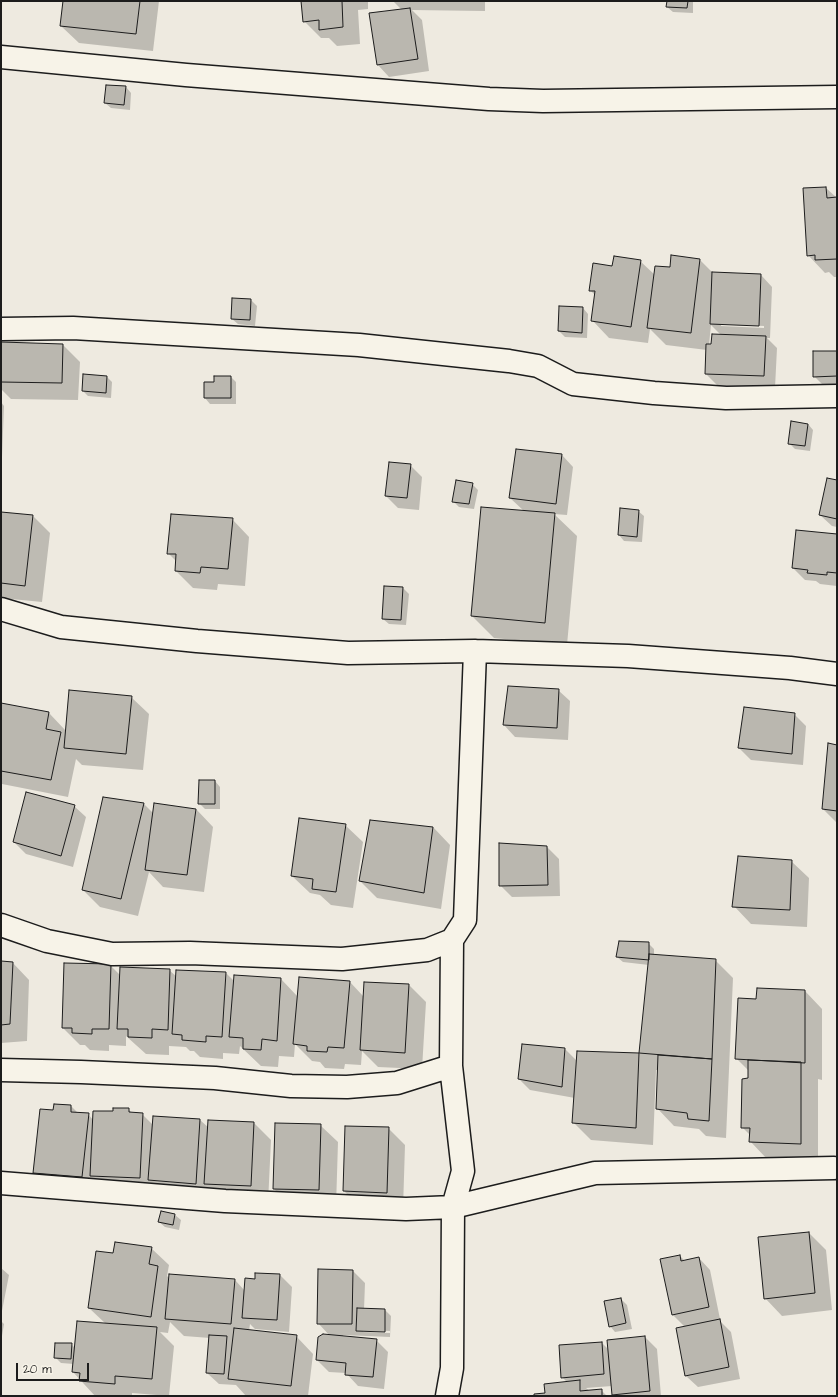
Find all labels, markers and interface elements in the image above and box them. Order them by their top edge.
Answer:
scale bar [18,1355,91,1381]
text: 20 m [23,1361,52,1378]

